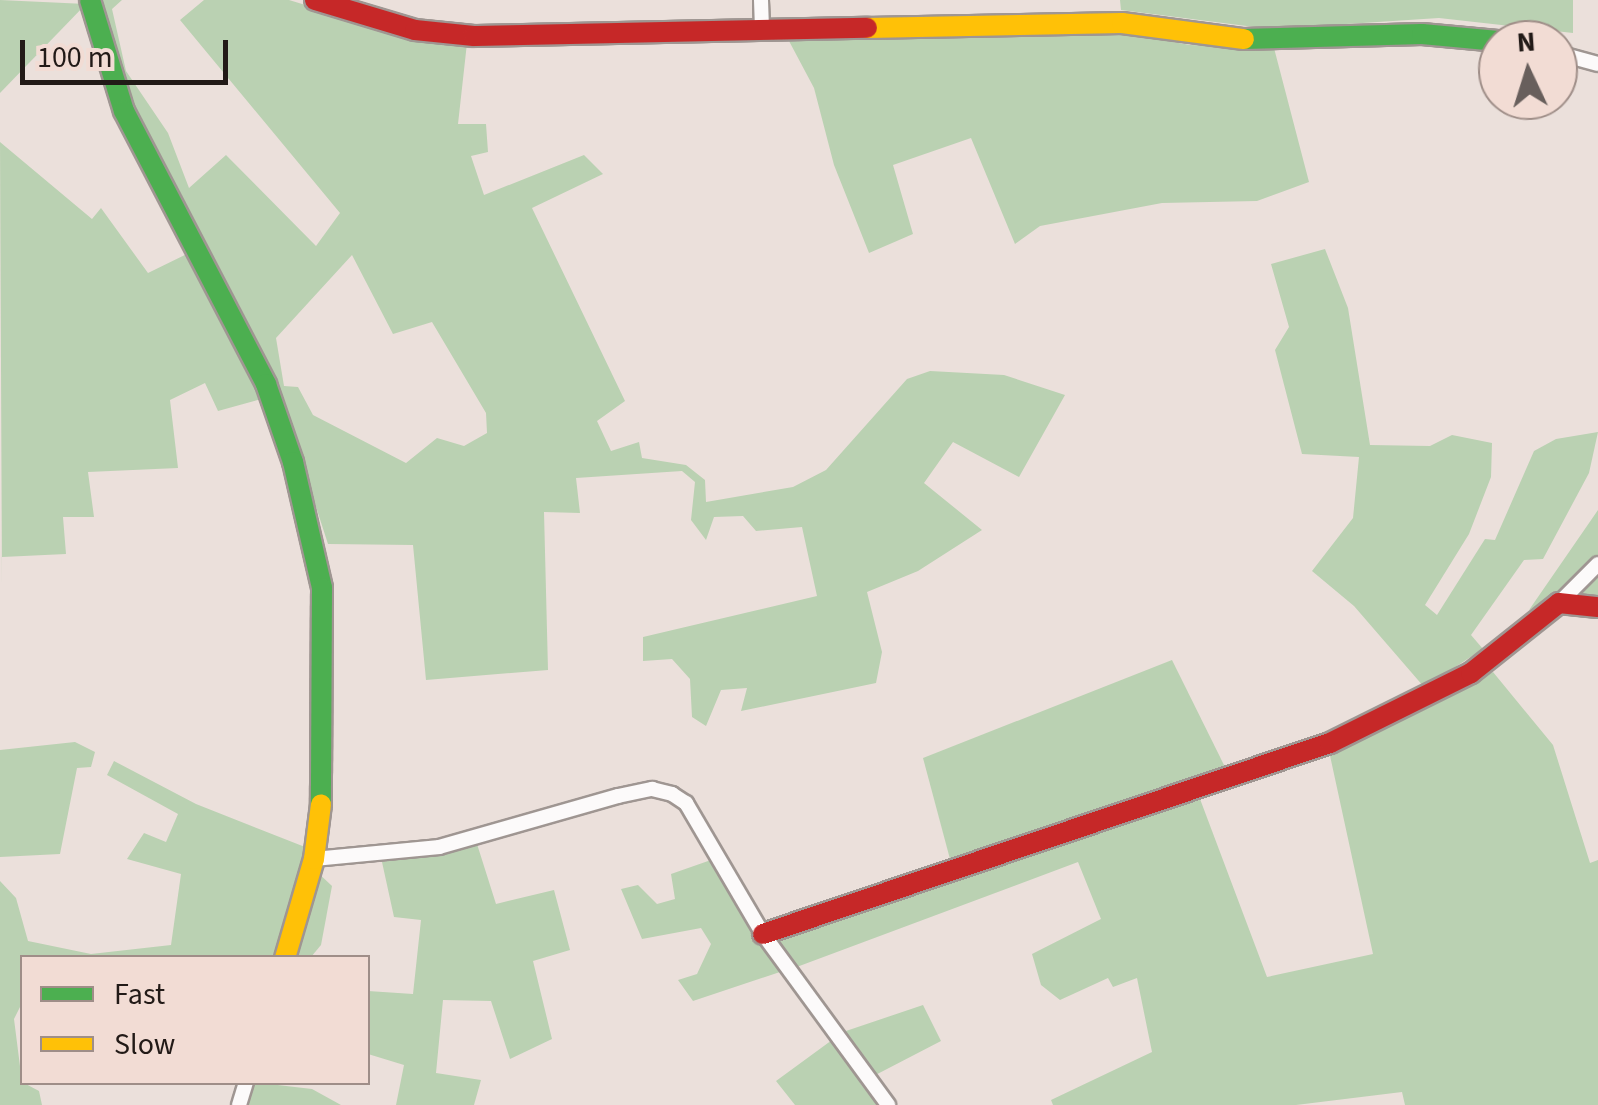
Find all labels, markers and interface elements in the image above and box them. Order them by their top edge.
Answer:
scale bar [25,20,232,82]
north arrow [1478,20,1578,120]
text: N [1515,21,1537,63]
text: 100 m [37,36,113,79]
legend [20,955,370,1085]
text: Fast [114,973,165,1016]
text: Slow [114,1023,175,1066]

